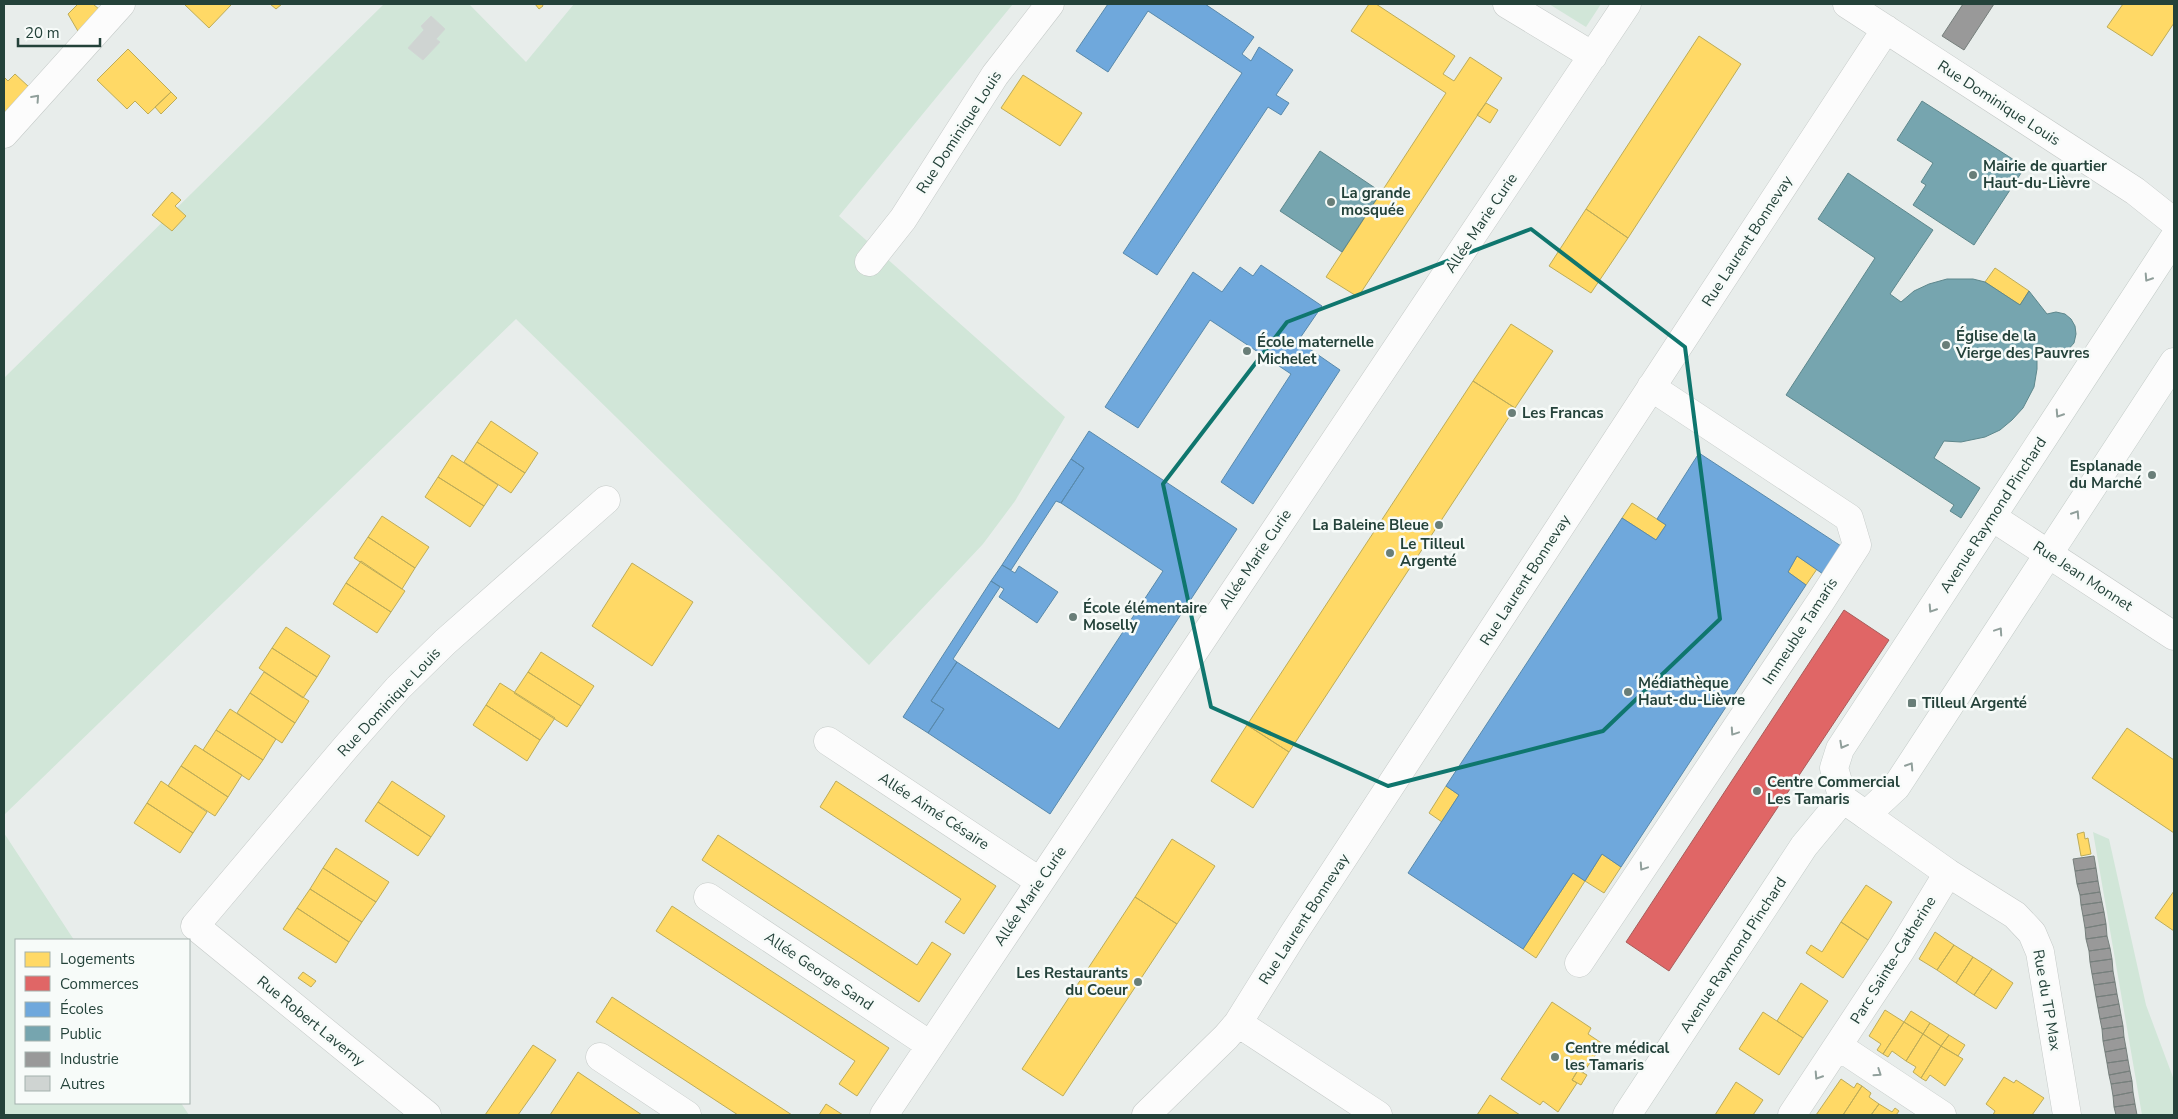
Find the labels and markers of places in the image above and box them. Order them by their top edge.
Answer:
place label: Mairie de quartier Haut-du-Lièvre [1983,156,2107,193]
marker: Mairie de quartier Haut-du-Lièvre [1967,169,1979,181]
place label: La grande mosquée [1341,183,1411,220]
marker: La grande mosquée [1325,196,1337,208]
place label: Église de la Vierge des Pauvres [1955,326,2090,363]
place label: École maternelle Michelet [1257,332,1374,369]
marker: Église de la Vierge des Pauvres [1940,339,1952,351]
marker: École maternelle Michelet [1241,345,1253,357]
place label: Les Francas [1522,403,1603,423]
marker: Les Francas [1506,407,1518,419]
place label: Esplanade du Marché [2069,456,2142,493]
marker: Esplanade du Marché [2146,469,2158,481]
place label: La Baleine Bleue [1312,515,1429,535]
marker: La Baleine Bleue [1433,519,1445,531]
place label: Le Tilleul Argenté [1400,534,1465,571]
marker: Le Tilleul Argenté [1384,547,1396,559]
place label: École élémentaire Moselly [1083,598,1207,635]
marker: École élémentaire Moselly [1067,611,1079,623]
place label: Médiathèque Haut-du-Lièvre [1638,673,1745,710]
marker: Médiathèque Haut-du-Lièvre [1622,686,1634,698]
place label: Tilleul Argenté [1922,693,2027,713]
marker: Tilleul Argenté [1906,697,1918,709]
place label: Centre Commercial Les Tamaris [1767,772,1900,809]
marker: Centre Commercial Les Tamaris [1751,785,1763,797]
place label: Les Restaurants du Coeur [1016,963,1128,1000]
marker: Les Restaurants du Coeur [1132,976,1144,988]
place label: Centre médical les Tamaris [1565,1038,1670,1075]
marker: Centre médical les Tamaris [1549,1051,1561,1063]

